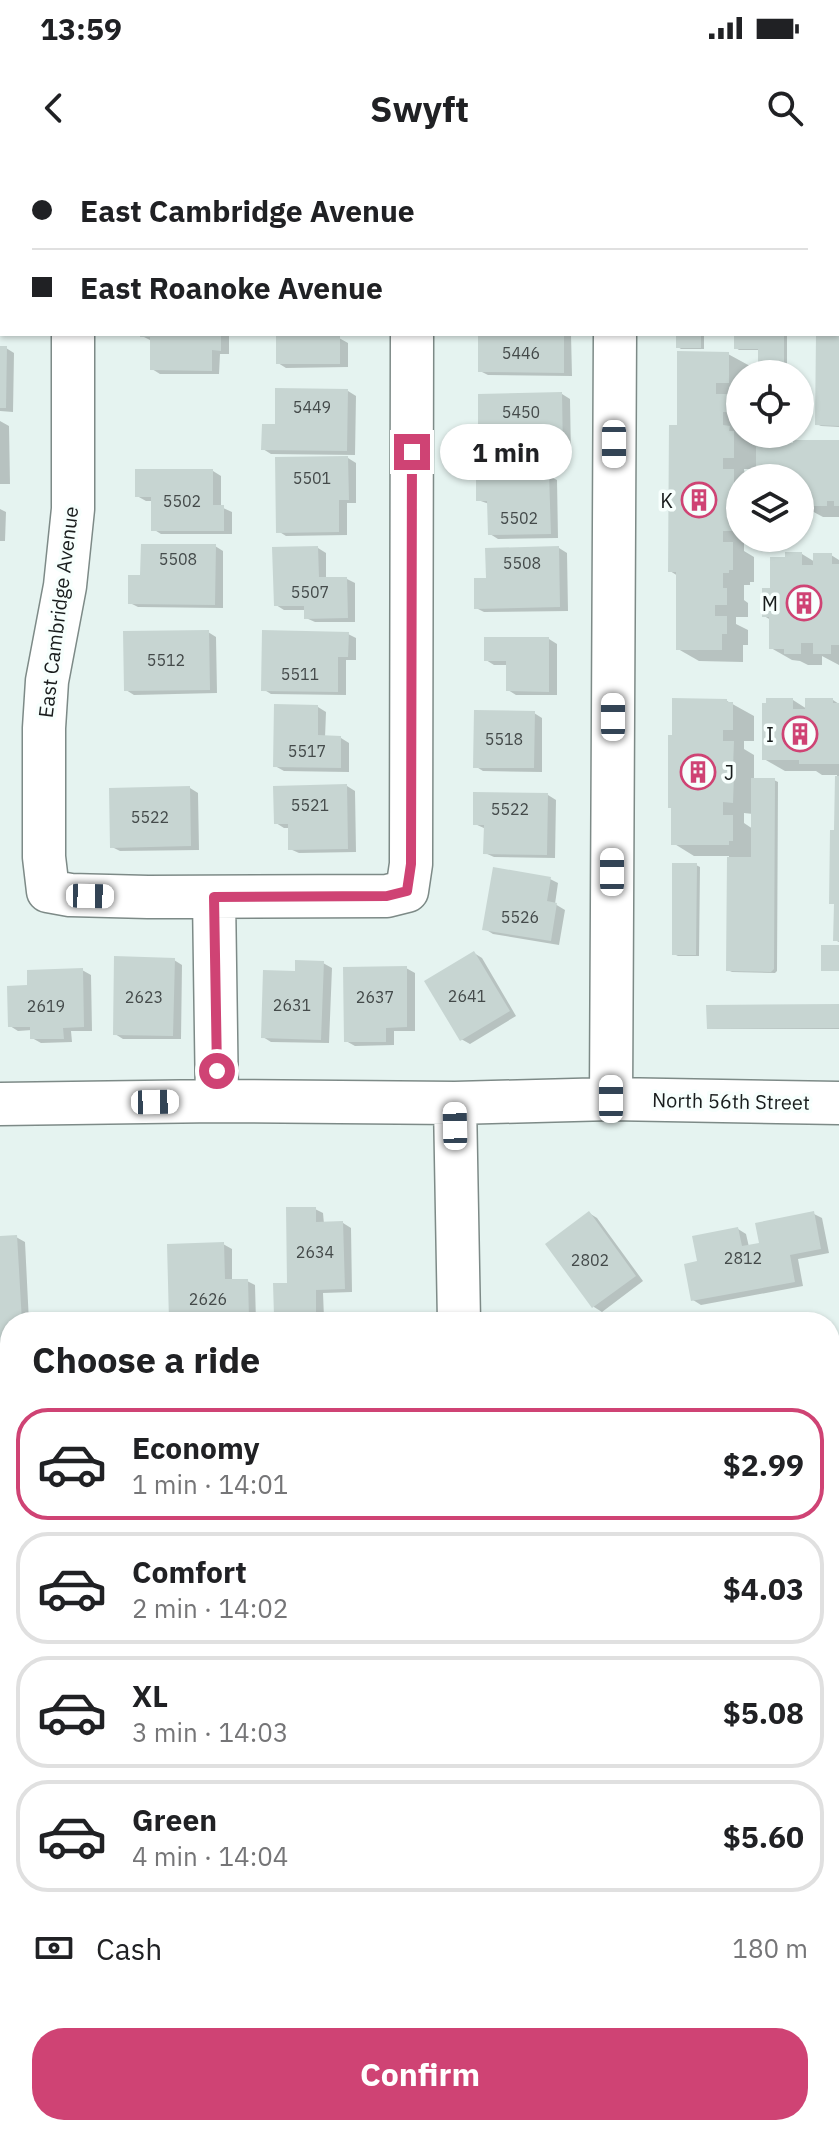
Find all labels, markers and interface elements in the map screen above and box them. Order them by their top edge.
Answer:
text: 13:59 [40,9,122,48]
text: Swyft [370,85,469,132]
icon: back [32,86,76,130]
icon: search [763,86,807,130]
text: East Cambridge Avenue [80,191,415,230]
text: East Roanoke Avenue [80,268,383,307]
house number: 5446 [502,343,540,363]
map controls [726,360,814,552]
button: locate [726,360,814,448]
house number: 5449 [293,397,331,417]
house number: 5450 [502,402,540,422]
car [602,420,626,468]
callout: 1 min [440,424,572,480]
route end [394,434,430,470]
text: 1 min [472,435,540,469]
button: layers [726,464,814,552]
house number: 5501 [293,468,331,488]
building icon: K [680,481,718,519]
place label: K [660,487,673,514]
house number: 5502 [163,491,201,511]
street label: East Cambridge Avenue [32,505,84,719]
house number: 5502 [500,508,538,528]
house number: 5508 [159,549,197,569]
house number: 5508 [503,553,541,573]
house number: 5507 [291,582,329,602]
building icon: M [785,584,823,622]
place label: M [762,590,778,617]
house number: 5512 [147,650,185,670]
house number: 5511 [281,664,319,684]
car [601,693,625,741]
building icon: I [781,715,819,753]
place label: I [766,721,774,748]
house number: 5518 [485,729,523,749]
house number: 5517 [288,741,326,761]
building icon: J [679,753,717,791]
place label: J [724,759,734,786]
house number: 5521 [291,795,329,815]
house number: 5522 [491,799,529,819]
house number: 5522 [131,807,169,827]
car [600,848,624,896]
car [66,884,114,908]
house number: 5526 [501,907,539,927]
house number: 2641 [448,986,486,1006]
house number: 2623 [125,987,163,1007]
house number: 2637 [356,987,394,1007]
house number: 2631 [273,995,311,1015]
house number: 2619 [27,996,65,1016]
route start [199,1053,235,1089]
car [599,1075,623,1123]
street label: North 56th Street [652,1086,810,1116]
car [131,1090,179,1114]
car [443,1102,467,1150]
house number: 2634 [296,1242,334,1262]
house number: 2812 [724,1248,762,1268]
house number: 2802 [571,1250,609,1270]
house number: 2626 [189,1289,227,1309]
text: Choose a ride [32,1336,260,1383]
icon: car [36,1428,108,1500]
text: Economy [132,1428,260,1467]
text: $2.99 [723,1445,804,1484]
text: 1 min · 14:01 [132,1467,288,1501]
icon: car [36,1552,108,1624]
text: Comfort [132,1552,247,1591]
text: $4.03 [723,1569,804,1608]
text: 2 min · 14:02 [132,1591,288,1625]
icon: car [36,1676,108,1748]
text: XL [132,1676,168,1715]
text: $5.08 [723,1693,804,1732]
text: 3 min · 14:03 [132,1715,288,1749]
icon: car [36,1800,108,1872]
text: Green [132,1800,217,1839]
text: $5.60 [723,1817,804,1856]
text: 4 min · 14:04 [132,1839,288,1873]
icon: cash [32,1926,76,1970]
text: Cash [96,1929,162,1968]
text: 180 m [732,1931,808,1965]
button: Confirm [32,2028,808,2120]

